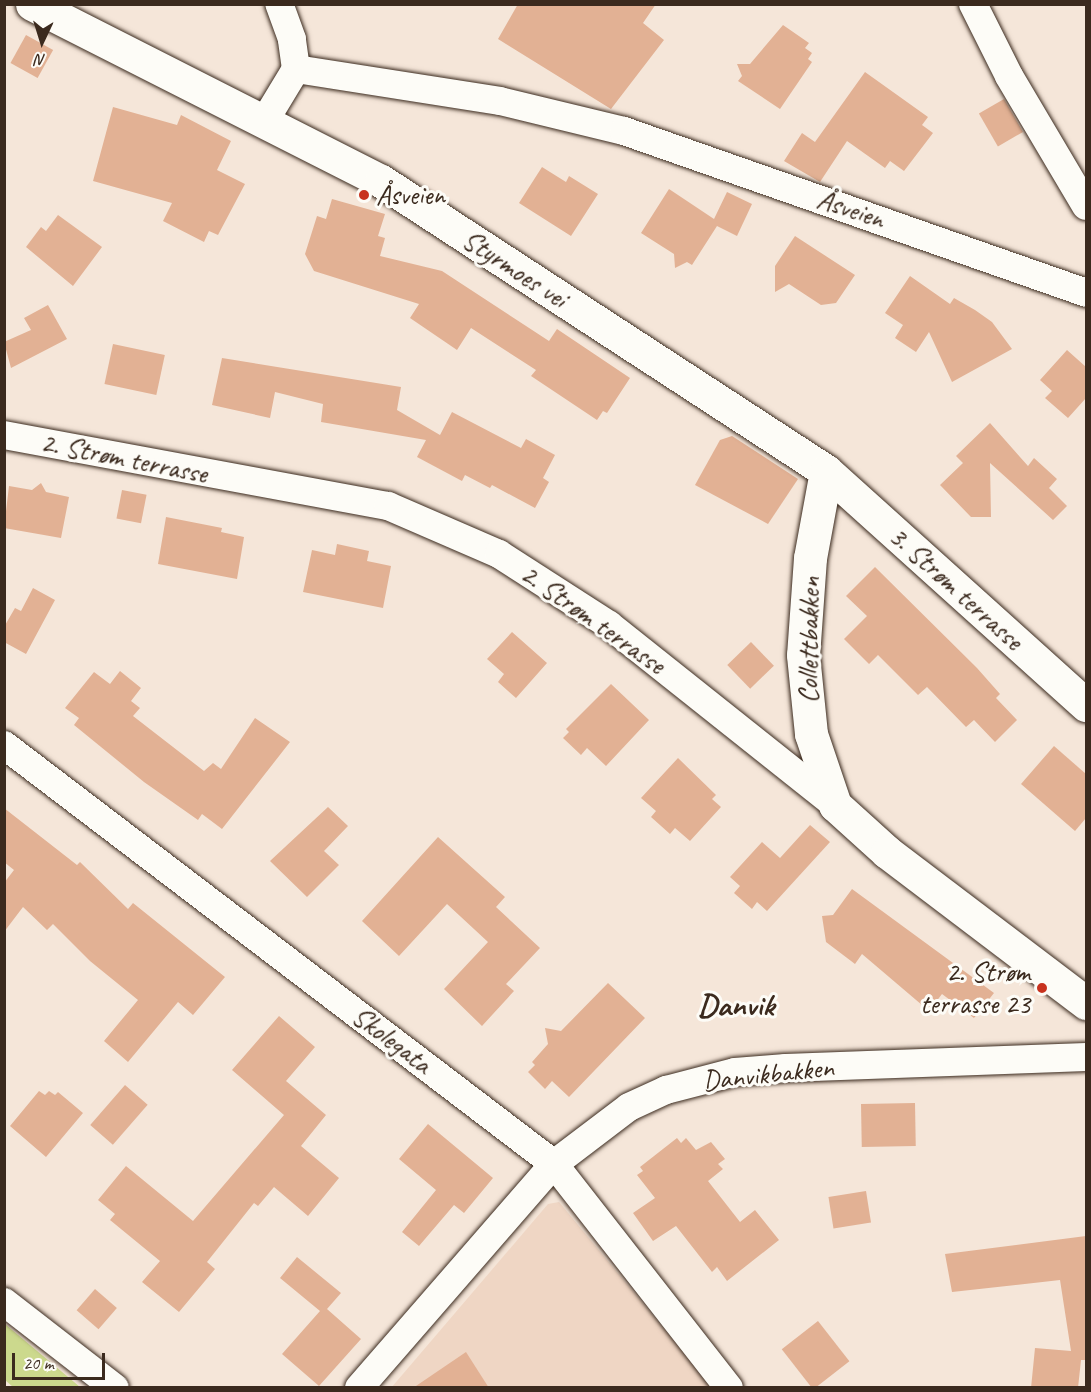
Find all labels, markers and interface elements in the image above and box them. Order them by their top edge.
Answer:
north arrow [12,12,72,72]
text: N [35,50,46,70]
place label: Åsveien [376,178,445,212]
street label: Åsveien [813,182,889,236]
marker: Åsveien [357,188,371,202]
street label: Styrmoes vei [456,223,574,315]
street label: 2. Strøm terrasse [38,425,210,491]
street label: 3. Strøm terrasse [882,519,1030,657]
street label: 2. Strøm terrasse [514,557,672,681]
street label: Collettbakken [791,577,827,703]
place label: 2. Strøm terrasse 23 [920,955,1030,1021]
marker: 2. Strøm terrasse 23 [1035,981,1049,995]
district label: Danvik [698,986,774,1024]
street label: Skolegata [346,999,438,1081]
street label: Danvikbakken [701,1050,835,1098]
scale bar [15,1341,108,1379]
text: 20 m [23,1352,54,1374]

